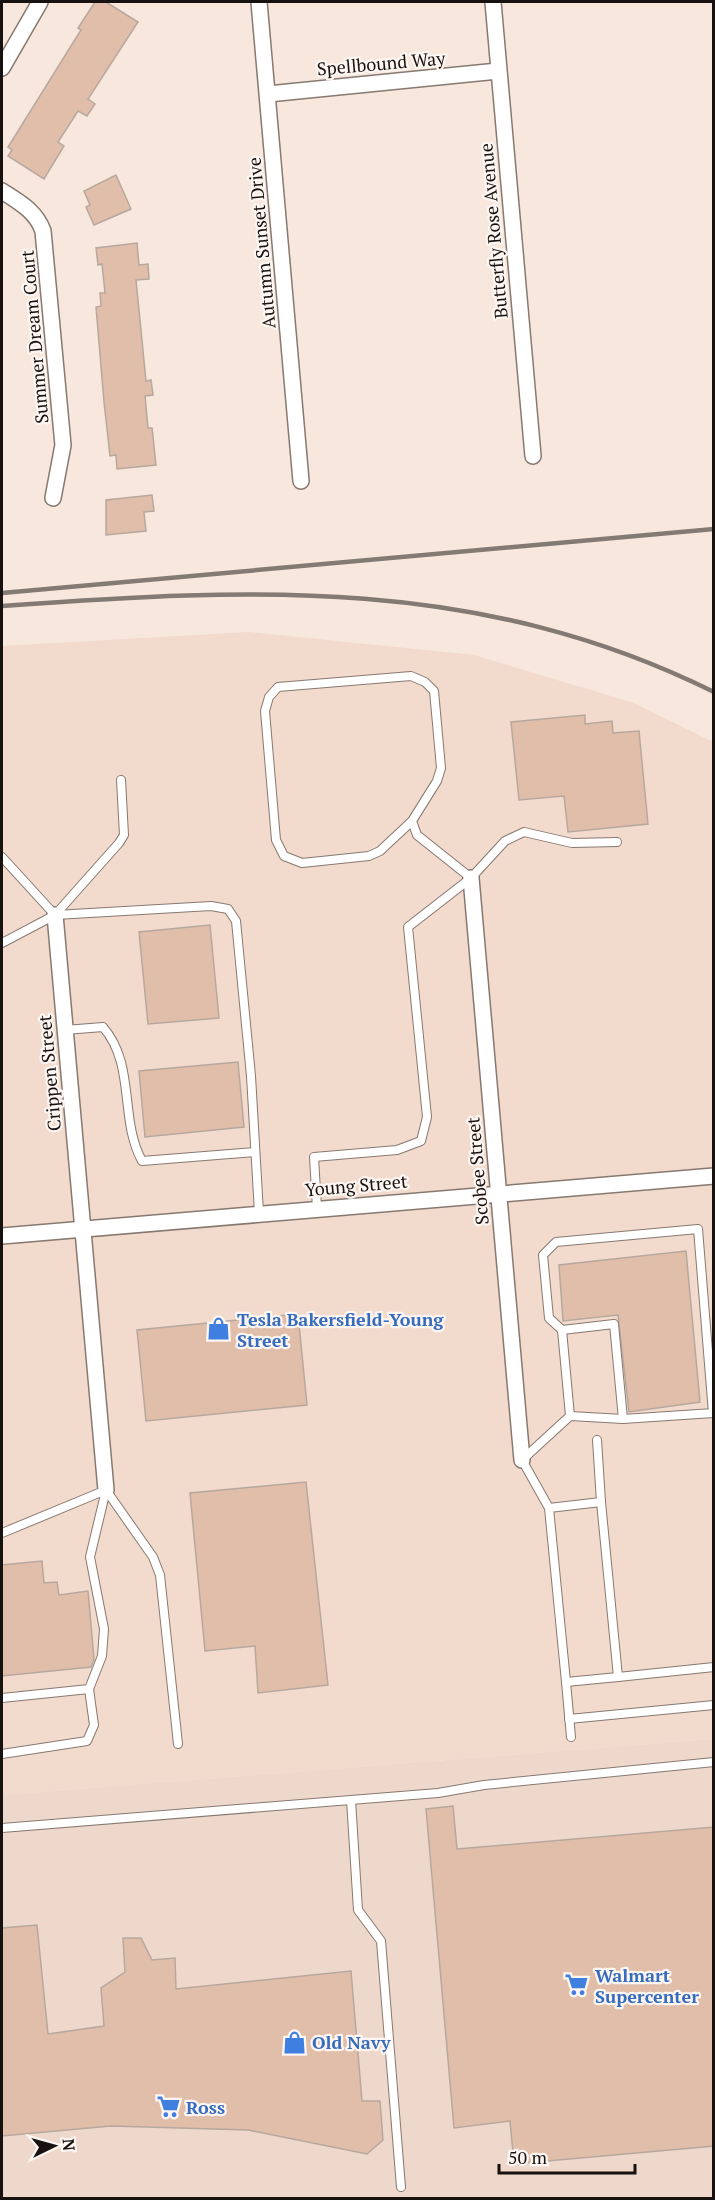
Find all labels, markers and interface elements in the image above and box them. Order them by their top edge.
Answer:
street label: Spellbound Way [316,45,447,81]
street label: Butterfly Rose Avenue [473,142,513,320]
street label: Autumn Sunset Drive [242,156,280,330]
street label: Summer Dream Court [14,249,54,425]
street label: Crippen Street [32,1014,66,1132]
street label: Scobee Street [460,1116,494,1226]
street label: Young Street [304,1169,409,1201]
place label: Tesla Bakersfield-Young Street [237,1307,444,1352]
shop icon: Tesla Bakersfield-Young Street [206,1316,232,1342]
place label: Walmart Supercenter [595,1963,699,2008]
supermarket icon: Walmart Supercenter [564,1972,590,1998]
shop icon: Old Navy [281,2029,307,2055]
place label: Old Navy [312,2030,391,2054]
supermarket icon: Ross [155,2094,181,2120]
place label: Ross [186,2095,225,2119]
north arrow [24,2116,84,2176]
scale bar [499,2137,636,2175]
text: N [57,2138,80,2152]
text: 50 m [508,2145,548,2169]

